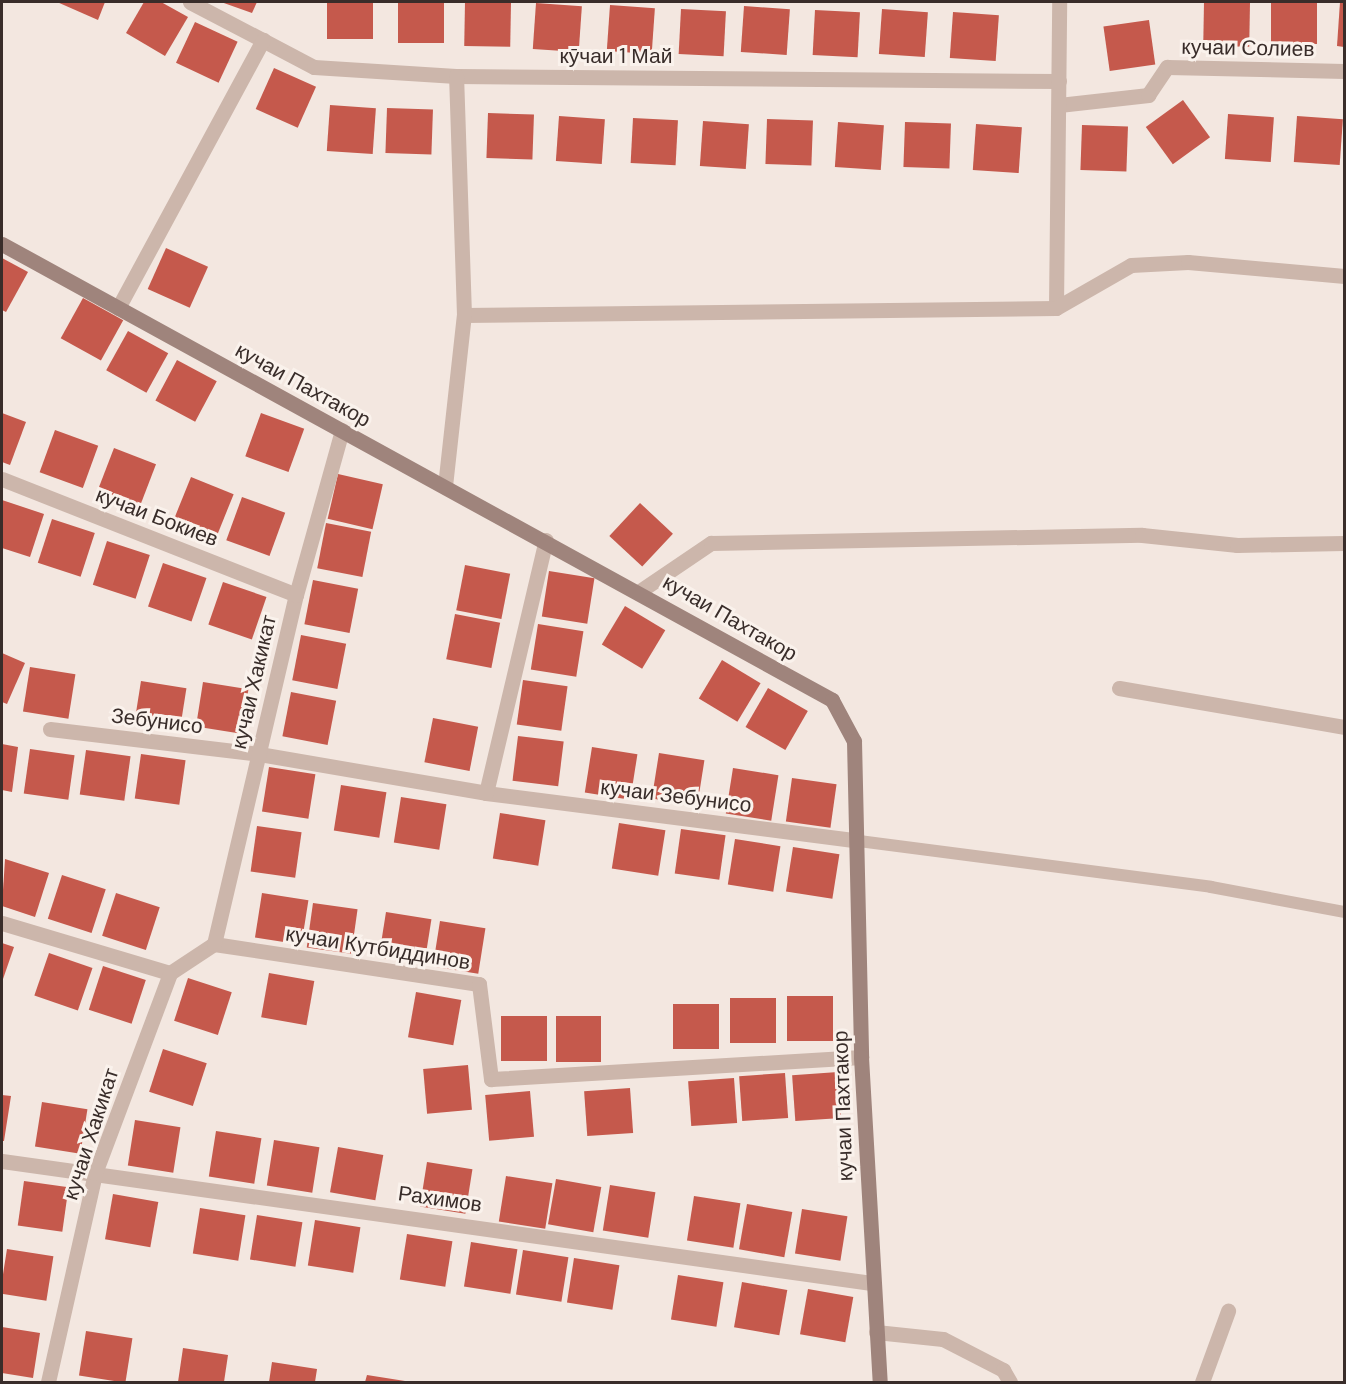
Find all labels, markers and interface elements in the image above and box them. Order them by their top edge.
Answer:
street label: кучаи Солиев [1181,34,1315,62]
street label: кӯчаи 1 Май [560,43,672,69]
street label: кучаи Пахтакор [231,337,375,433]
street label: кучаи Бокиев [92,482,222,552]
street label: кучаи Пахтакор [658,569,802,667]
street label: кучаи Хакикат [226,612,282,752]
street label: Зебунисо [110,703,204,739]
street label: кучаи Зебунисо [599,774,753,818]
street label: кучаи Кутбиддинов [284,921,472,975]
street label: кучаи Пахтакор [828,1030,858,1182]
street label: кучаи Хакикат [58,1065,124,1203]
street label: Рахимов [396,1181,484,1217]

